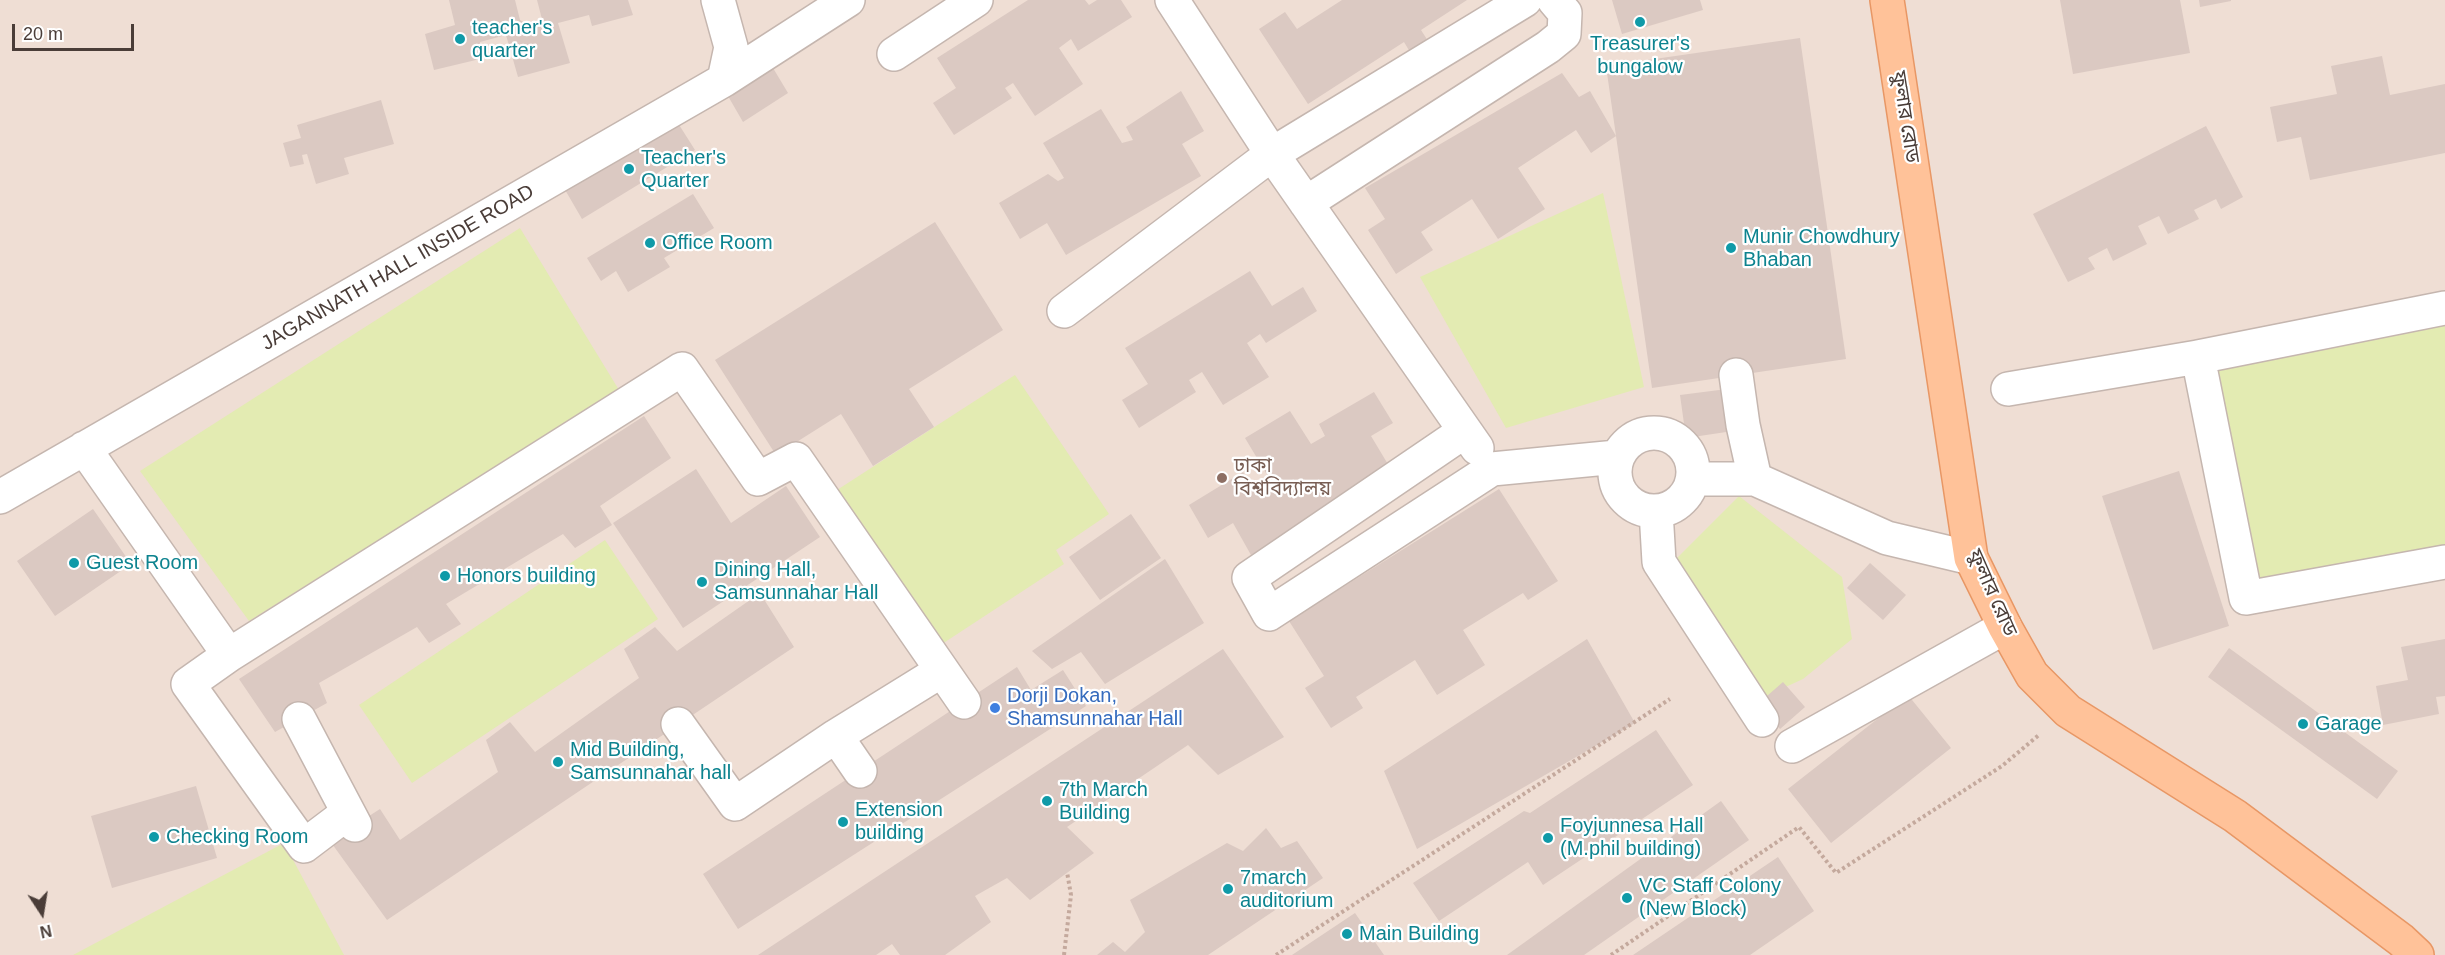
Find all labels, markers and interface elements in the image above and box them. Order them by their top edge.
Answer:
scale bar [15,12,136,50]
marker: Treasurer's bungalow [1633,15,1647,29]
place label: teacher's quarter [472,16,553,63]
text: 20 m [23,24,63,44]
marker: teacher's quarter [453,32,467,46]
place label: Treasurer's bungalow [1590,32,1690,79]
street label: ফুলার রোড [1886,69,1924,165]
place label: Teacher's Quarter [641,146,726,193]
marker: Teacher's Quarter [622,162,636,176]
street label: JAGANNATH HALL INSIDE ROAD [257,180,539,356]
place label: Munir Chowdhury Bhaban [1743,225,1900,272]
place label: Office Room [662,231,773,255]
marker: Office Room [643,236,657,250]
marker: Munir Chowdhury Bhaban [1724,241,1738,255]
place label: ঢাকা বিশ্ববিদ্যালয় [1234,454,1331,501]
marker: ঢাকা বিশ্ববিদ্যালয় [1215,471,1229,485]
street label: ফুলার রোড [1962,546,2022,640]
place label: Guest Room [86,551,198,575]
marker: Guest Room [67,556,81,570]
place label: Dining Hall, Samsunnahar Hall [714,558,879,605]
place label: Honors building [457,564,596,588]
marker: Honors building [438,569,452,583]
marker: Dining Hall, Samsunnahar Hall [695,575,709,589]
place label: Dorji Dokan, Shamsunnahar Hall [1007,684,1183,731]
marker: Dorji Dokan, Shamsunnahar Hall [988,701,1002,715]
place label: Garage [2315,712,2382,736]
marker: Garage [2296,717,2310,731]
place label: Mid Building, Samsunnahar hall [570,738,731,785]
marker: Mid Building, Samsunnahar hall [551,755,565,769]
place label: 7th March Building [1059,778,1148,825]
marker: 7th March Building [1040,794,1054,808]
place label: Extension building [855,798,943,845]
place label: Foyjunnesa Hall (M.phil building) [1560,814,1703,861]
marker: Extension building [836,815,850,829]
place label: Checking Room [166,825,308,849]
marker: Checking Room [147,830,161,844]
marker: Foyjunnesa Hall (M.phil building) [1541,831,1555,845]
place label: 7march auditorium [1240,866,1333,913]
place label: VC Staff Colony (New Block) [1639,874,1781,921]
marker: 7march auditorium [1221,882,1235,896]
north arrow [12,883,72,943]
marker: VC Staff Colony (New Block) [1620,891,1634,905]
text: N [38,922,53,941]
place label: Main Building [1359,922,1479,946]
marker: Main Building [1340,927,1354,941]

